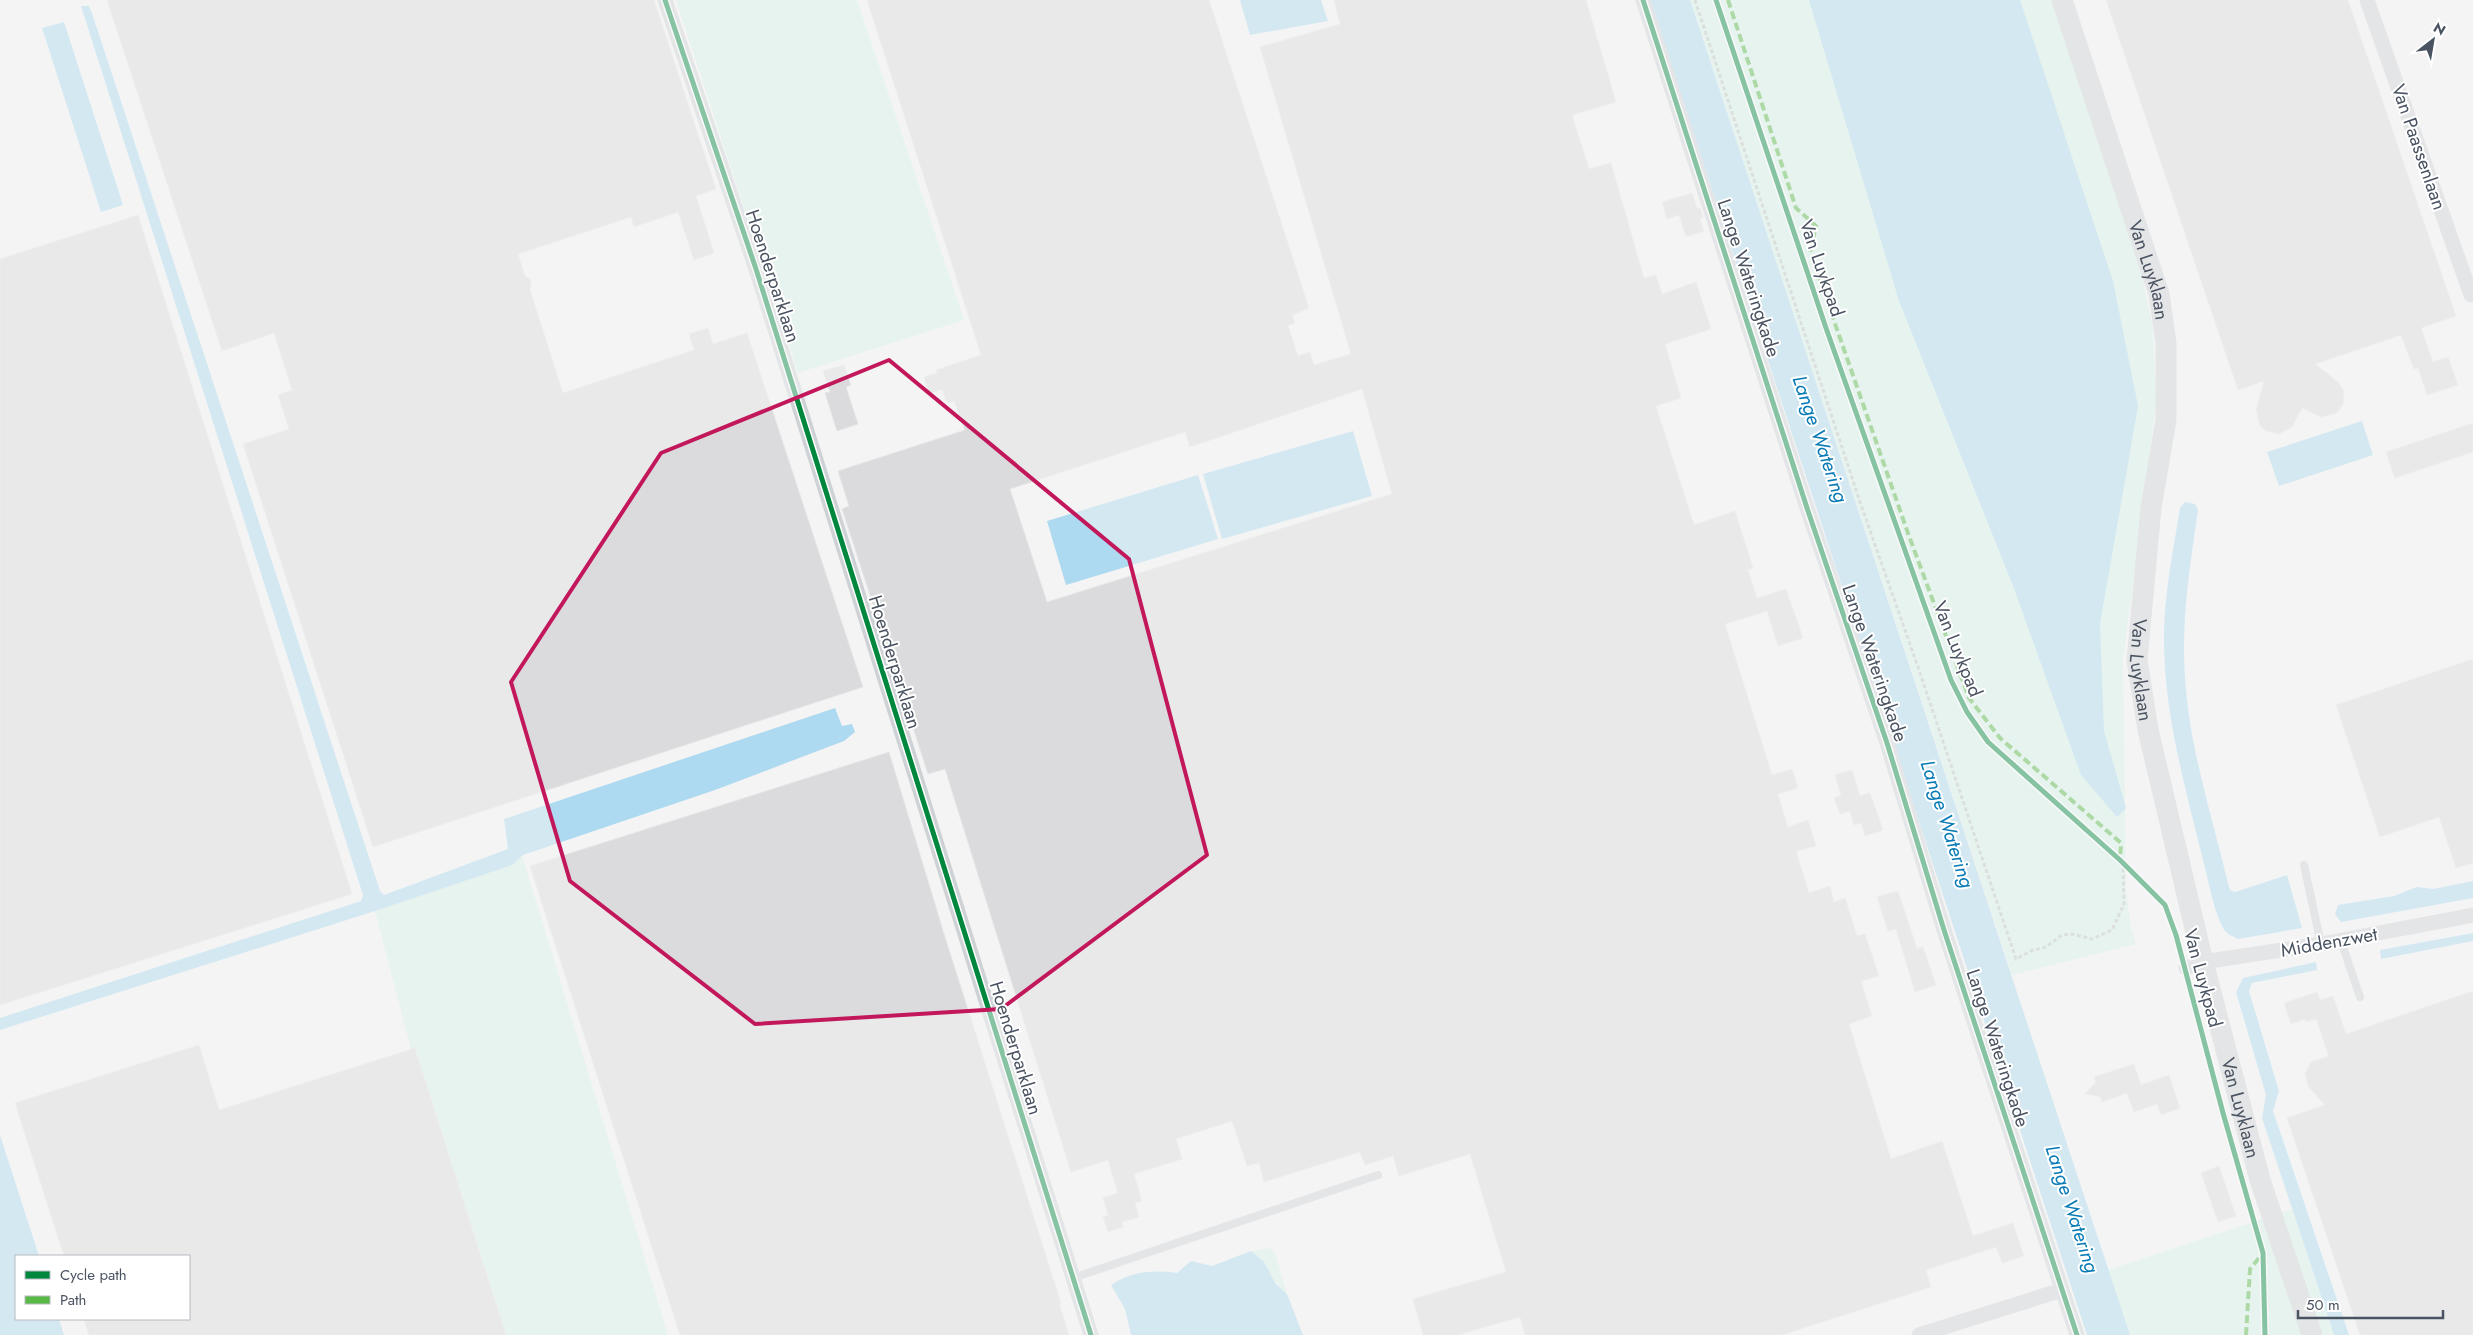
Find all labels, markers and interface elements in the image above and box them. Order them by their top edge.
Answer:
north arrow [2408,15,2458,65]
text: N [2430,17,2450,40]
street label: Van Paassenlaan [2385,81,2453,213]
street label: Lange Wateringkade [1711,195,1787,361]
street label: Hoenderparklaan [739,206,807,346]
street label: Van Luykpad [1793,216,1851,320]
street label: Van Luyklaan [2122,217,2176,322]
water label: Lange Watering [1785,371,1855,507]
street label: Lange Wateringkade [1835,581,1915,745]
street label: Hoenderparklaan [862,592,928,732]
street label: Van Luykpad [1927,597,1989,701]
street label: Van Luyklaan [2123,617,2160,723]
water label: Lange Watering [1913,756,1981,892]
street label: Middenzwet [2279,920,2380,964]
street label: Van Luykpad [2177,926,2229,1030]
street label: Lange Wateringkade [1960,965,2036,1131]
street label: Hoenderparklaan [983,978,1049,1118]
street label: Van Luyklaan [2215,1055,2267,1161]
water label: Lange Watering [2038,1141,2106,1277]
legend [15,1255,190,1320]
text: Cycle path [60,1264,127,1286]
scale bar [2298,1288,2443,1320]
text: Path [60,1289,86,1311]
text: 50 m [2306,1294,2340,1316]

